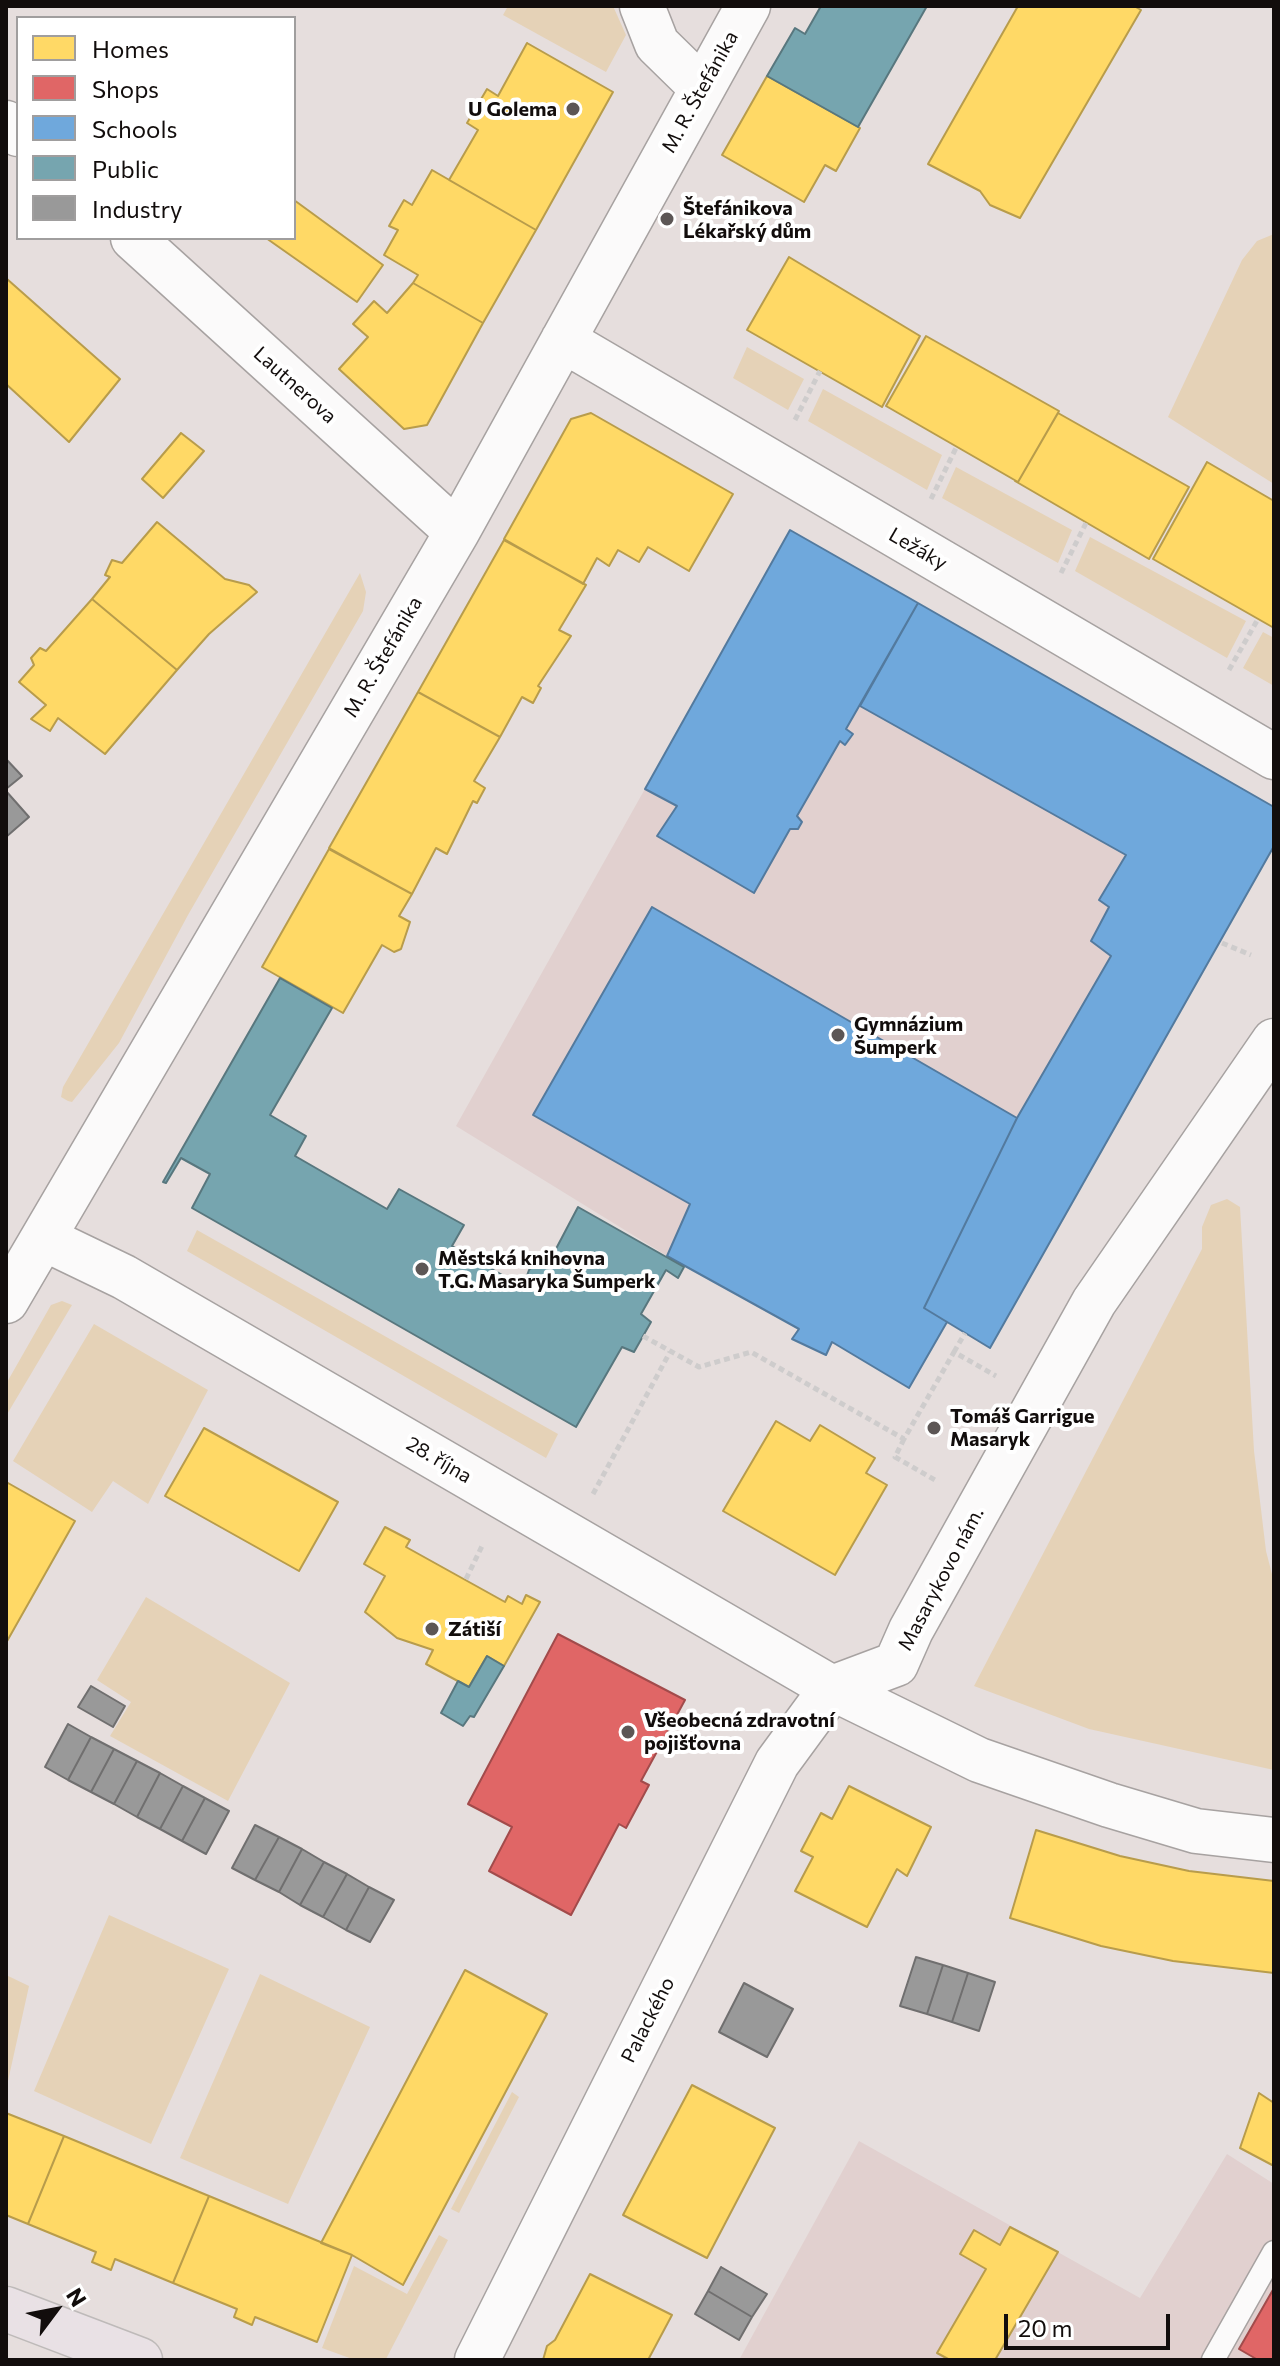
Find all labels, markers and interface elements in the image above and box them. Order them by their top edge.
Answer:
legend [16,16,296,240]
street label: M. R. Štefánika [657,27,743,157]
text: Homes [92,34,169,63]
text: Shops [92,74,159,103]
place label: U Golema [468,97,557,121]
marker: U Golema [564,100,582,118]
text: Schools [92,114,177,143]
text: Public [92,154,159,183]
text: Industry [92,194,182,223]
place label: Štefánikova Lékařský dům [683,196,811,243]
marker: Štefánikova Lékařský dům [658,210,676,228]
street label: Lautnerova [249,342,341,428]
street label: Ležáky [885,523,951,575]
street label: M. R. Štefánika [339,592,427,722]
place label: Gymnázium Šumperk [854,1012,963,1059]
marker: Gymnázium Šumperk [829,1026,847,1044]
place label: Městská knihovna T.G. Masaryka Šumperk [438,1246,655,1293]
marker: Městská knihovna T.G. Masaryka Šumperk [413,1260,431,1278]
place label: Tomáš Garrigue Masaryk [950,1404,1095,1451]
marker: Tomáš Garrigue Masaryk [925,1419,943,1437]
street label: 28. října [402,1432,476,1488]
street label: Masarykovo nám. [893,1503,989,1655]
place label: Zátiší [448,1617,501,1641]
marker: Zátiší [423,1620,441,1638]
place label: Všeobecná zdravotní pojišťovna [644,1708,835,1755]
marker: Všeobecná zdravotní pojišťovna [619,1723,637,1741]
street label: Palackého [616,1973,680,2067]
north arrow [16,2270,96,2350]
text: N [61,2283,93,2311]
scale bar [1008,2298,1174,2348]
text: 20 m [1018,2313,1072,2342]

